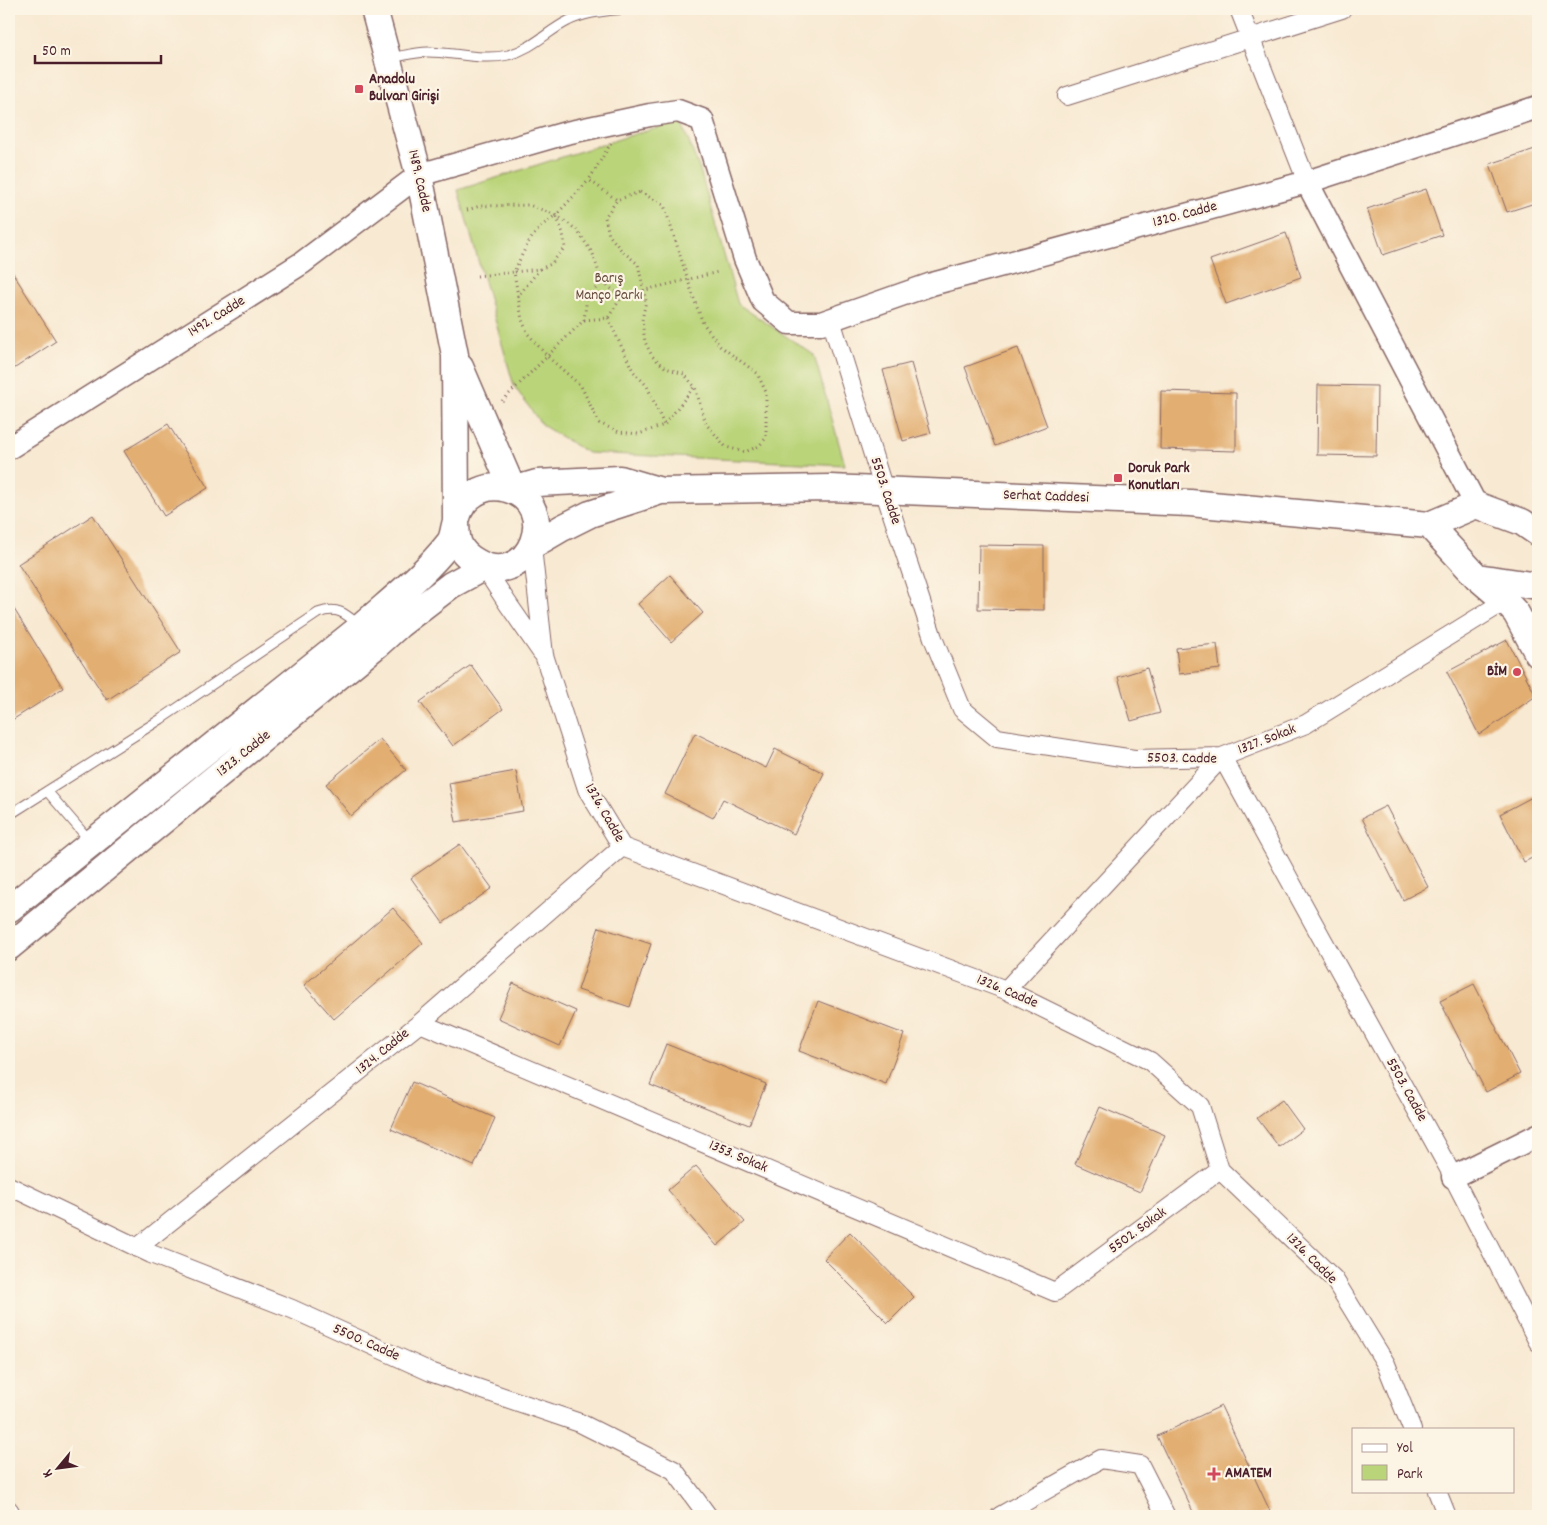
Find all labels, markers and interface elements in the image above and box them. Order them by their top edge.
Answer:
scale bar [35,32,161,64]
text: 50 m [42,41,71,63]
place label: Anadolu Bulvarı Girişi [369,69,439,108]
marker: Anadolu Bulvarı Girişi [353,83,365,95]
street label: 1489. Cadde [401,148,437,215]
street label: 1320. Cadde [1150,196,1220,234]
park label: Barış Manço Parkı [575,268,643,307]
street label: 1492. Cadde [184,291,250,343]
street label: 5503. Cadde [864,454,906,528]
place label: Doruk Park Konutları [1128,458,1190,497]
marker: Doruk Park Konutları [1112,472,1124,484]
street label: Serhat Caddesi [1003,485,1090,509]
place label: BİM [1487,661,1507,683]
marker: BİM [1511,666,1523,678]
street label: 1327. Sokak [1235,719,1299,761]
street label: 1323. Cadde [212,725,276,783]
street label: 5503. Cadde [1147,747,1217,771]
street label: 1326. Cadde [578,779,630,847]
street label: 1326. Cadde [973,969,1042,1015]
street label: 1324. Cadde [351,1023,415,1081]
street label: 5503. Cadde [1379,1054,1433,1126]
street label: 1353. Sokak [705,1135,771,1179]
street label: 5502. Sokak [1104,1202,1172,1260]
street label: 1326. Cadde [1280,1228,1342,1290]
street label: 5500. Cadde [329,1318,403,1368]
legend [1352,1428,1514,1492]
text: Yol [1397,1438,1413,1460]
north arrow [32,1442,82,1492]
place label: AMATEM [1225,1463,1272,1485]
text: Park [1397,1464,1423,1486]
text: K [38,1465,59,1481]
marker: AMATEM [1207,1467,1221,1481]

